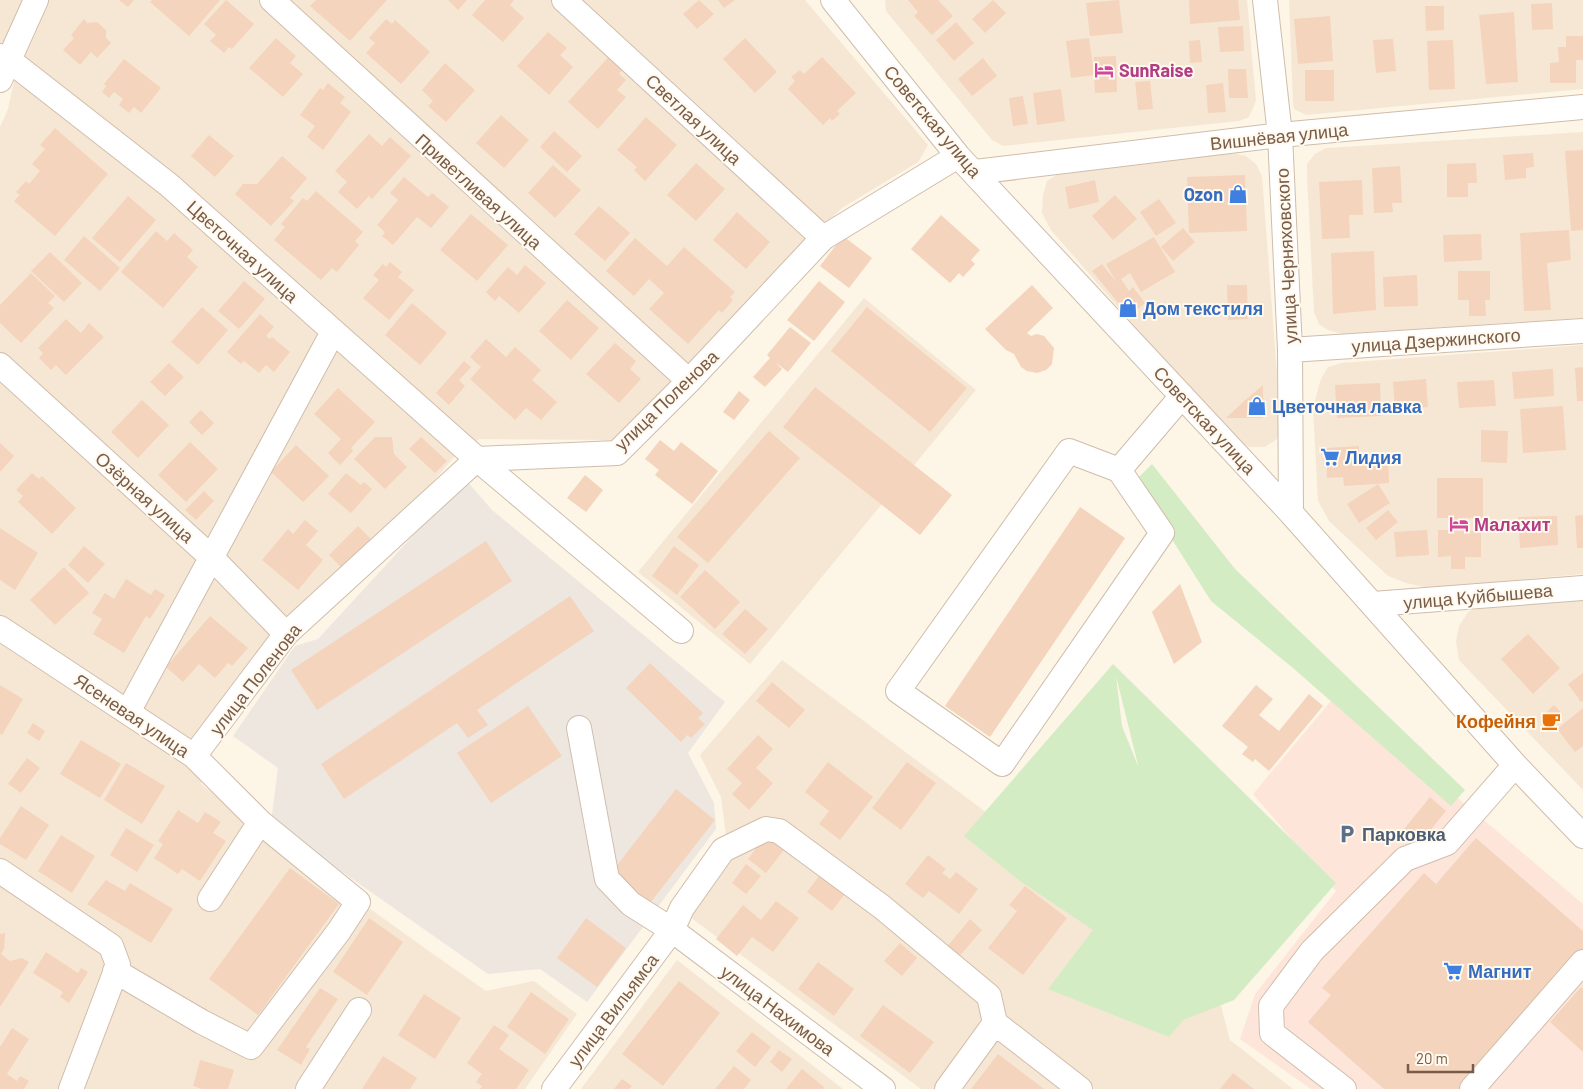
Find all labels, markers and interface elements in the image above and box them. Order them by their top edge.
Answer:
hotel icon: SunRaise [1093,59,1115,81]
place label: SunRaise [1119,59,1194,81]
street label: Советская улица [880,60,987,182]
street label: Светлая улица [642,69,747,170]
street label: Вишнёвая улица [1209,118,1350,154]
street label: Приветливая улица [411,128,547,254]
street label: улица Черняховского [1270,167,1302,345]
place label: Ozon [1184,183,1223,205]
shop icon: Ozon [1227,183,1249,205]
street label: Цветочная улица [183,195,304,307]
shop icon: Дом текстиля [1117,297,1139,319]
place label: Дом текстиля [1143,297,1263,319]
street label: улица Дзержинского [1351,323,1521,357]
street label: улица Поленова [610,344,723,455]
street label: Советская улица [1149,361,1261,479]
shop icon: Цветочная лавка [1246,395,1268,417]
place label: Цветочная лавка [1272,395,1423,417]
supermarket icon: Лидия [1319,446,1341,468]
place label: Лидия [1345,446,1402,468]
street label: Озёрная улица [91,447,200,548]
hotel icon: Малахит [1448,513,1470,535]
place label: Малахит [1474,513,1551,535]
street label: улица Куйбышева [1402,578,1554,613]
street label: улица Поленова [205,618,306,739]
street label: Ясеневая улица [70,668,195,762]
place label: Кофейня [1456,710,1536,732]
cafe icon: Кофейня [1540,710,1562,732]
parking icon: Парковка [1336,823,1358,845]
place label: Парковка [1362,823,1447,845]
street label: улица Вильямса [563,948,663,1071]
street label: улица Нахимова [717,960,840,1061]
supermarket icon: Магнит [1442,960,1464,982]
place label: Магнит [1468,960,1532,982]
scale bar [1408,1042,1473,1074]
text: 20 m [1416,1049,1448,1067]

